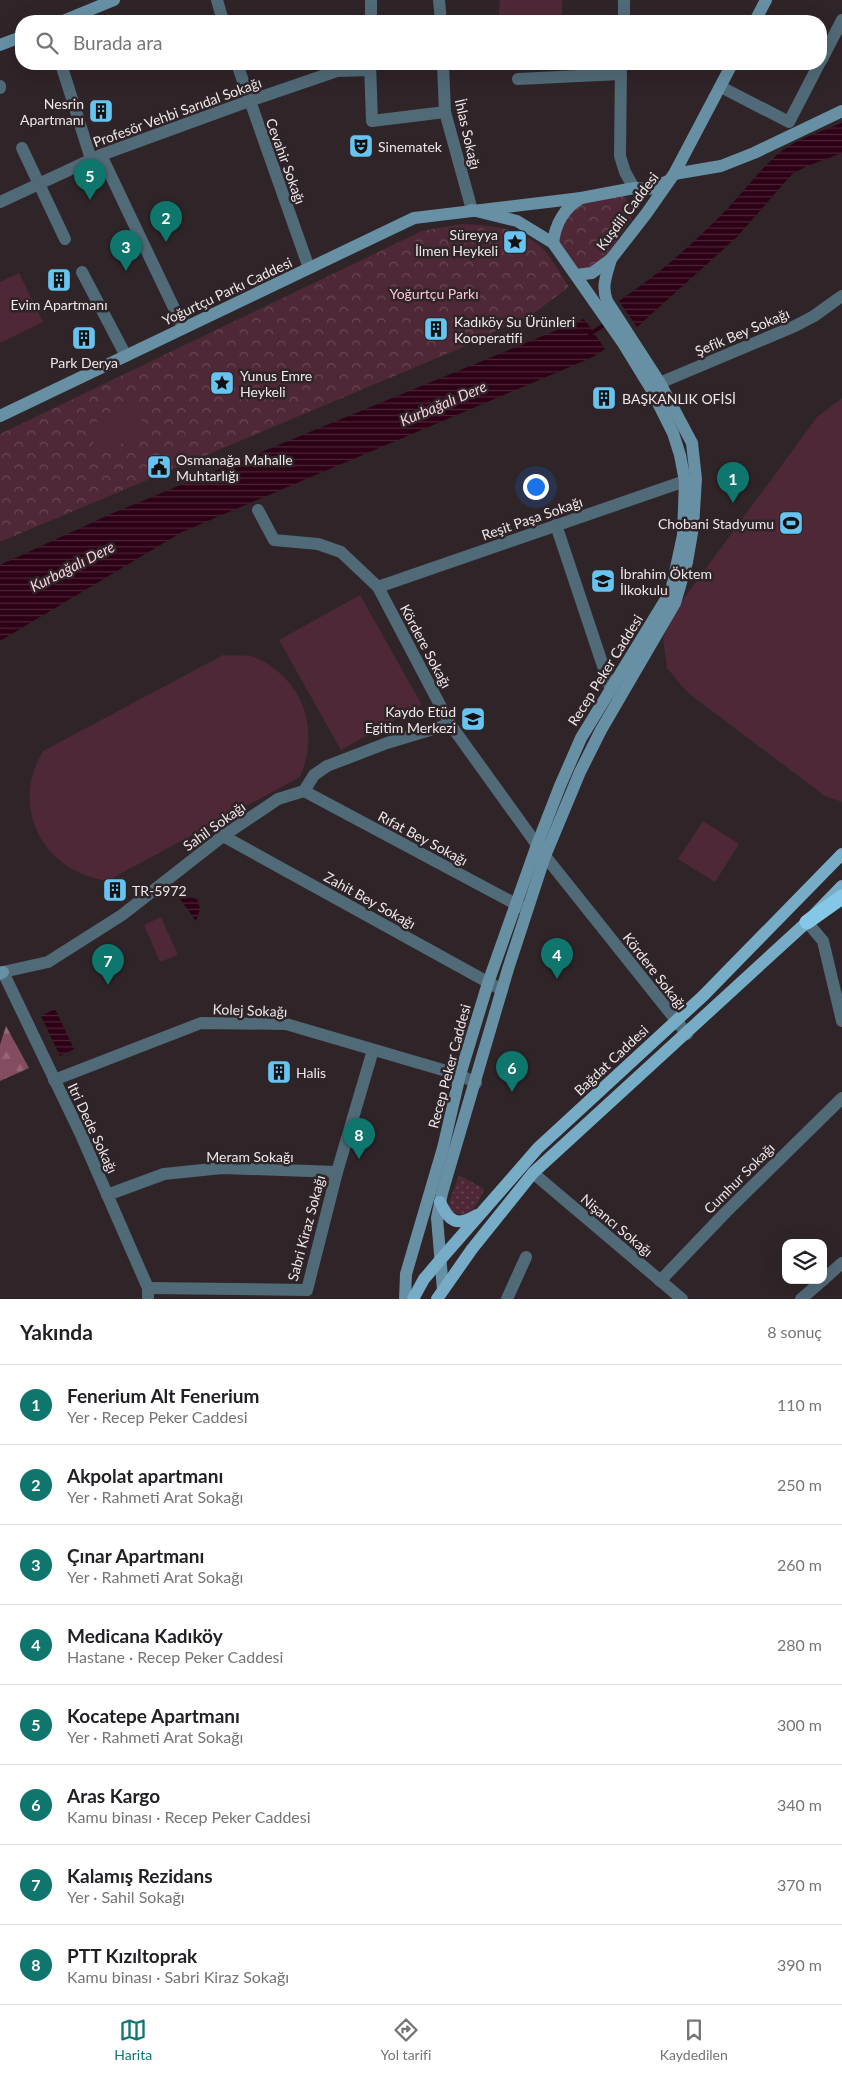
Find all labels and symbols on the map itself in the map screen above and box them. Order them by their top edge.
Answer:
street label: Profesör Vehbi Sarıdal Sokağı [90,74,264,150]
place label: Nesrin Apartmanı [20,95,84,128]
street label: İhlas Sokağı [452,97,484,171]
building icon: Nesrin Apartmanı [88,98,114,124]
street label: Cevahir Sokağı [263,116,309,206]
theatre icon: Sinematek [348,133,374,159]
place label: Sinematek [378,138,443,155]
pin: 5 [74,159,106,200]
street label: Kuşdili Caddesi [592,169,662,253]
pin: 2 [150,201,182,242]
place label: Süreyya İlmen Heykeli [415,226,498,259]
place icon: Süreyya İlmen Heykeli [502,229,528,255]
pin: 3 [110,230,142,271]
street label: Yoğurtçu Parkı Caddesi [159,253,295,329]
building icon: Evim Apartmanı [46,267,72,293]
park label: Yoğurtçu Parkı [389,285,479,302]
place label: Evim Apartmanı [11,296,108,313]
street label: Şefik Bey Sokağı [692,305,792,359]
place label: Kadıköy Su Ürünleri Kooperatifi [454,313,575,346]
building icon: Kadıköy Su Ürünleri Kooperatifi [423,316,449,342]
building icon: Park Derya [71,325,97,351]
place label: Park Derya [50,354,118,371]
place label: Yunus Emre Heykeli [240,367,312,400]
place icon: Yunus Emre Heykeli [209,370,235,396]
water label: Kurbağalı Dere [397,377,489,429]
building icon: BAŞKANLIK OFİSİ [591,385,617,411]
place label: BAŞKANLIK OFİSİ [622,390,736,407]
place label: Osmanağa Mahalle Muhtarlığı [176,451,293,484]
public building icon: Osmanağa Mahalle Muhtarlığı [146,454,172,480]
pin: 1 [717,462,749,503]
your location [523,474,549,500]
street label: Reşit Paşa Sokağı [479,493,585,543]
sports icon: Chobani Stadyumu [778,510,804,536]
place label: Chobani Stadyumu [658,515,774,532]
water label: Kurbağalı Dere [27,537,117,595]
place label: İbrahim Öktem İlkokulu [620,565,712,598]
school or university icon: İbrahim Öktem İlkokulu [590,568,616,594]
street label: Kördere Sokağı [397,601,455,691]
street label: Recep Peker Caddesi [564,611,646,729]
place label: Kaydo Etüd Egitim Merkezi [365,703,456,736]
school or university icon: Kaydo Etüd Egitim Merkezi [460,706,486,732]
street label: Sahil Sokağı [180,798,248,854]
street label: Rıfat Bey Sokağı [375,807,471,869]
street label: Zahit Bey Sokağı [321,868,419,932]
building icon: TR-5972 [102,877,128,903]
place label: TR-5972 [132,882,187,899]
street label: Kördere Sokağı [620,929,690,1013]
pin: 4 [541,938,573,979]
pin: 7 [92,944,124,985]
street label: Kolej Sokağı [212,1000,288,1020]
street label: Recep Peker Caddesi [424,1002,474,1130]
street label: Bağdat Caddesi [570,1021,652,1099]
pin: 6 [496,1051,528,1092]
building icon: Halis [266,1059,292,1085]
place label: Halis [296,1064,326,1081]
street label: Itri Dede Sokağı [65,1080,121,1176]
pin: 8 [343,1118,375,1159]
street label: Cumhur Sokağı [700,1139,778,1217]
street label: Meram Sokağı [206,1148,294,1165]
street label: Sabri Kiraz Sokağı [284,1173,328,1283]
street label: Nişancı Sokağı [578,1190,656,1260]

